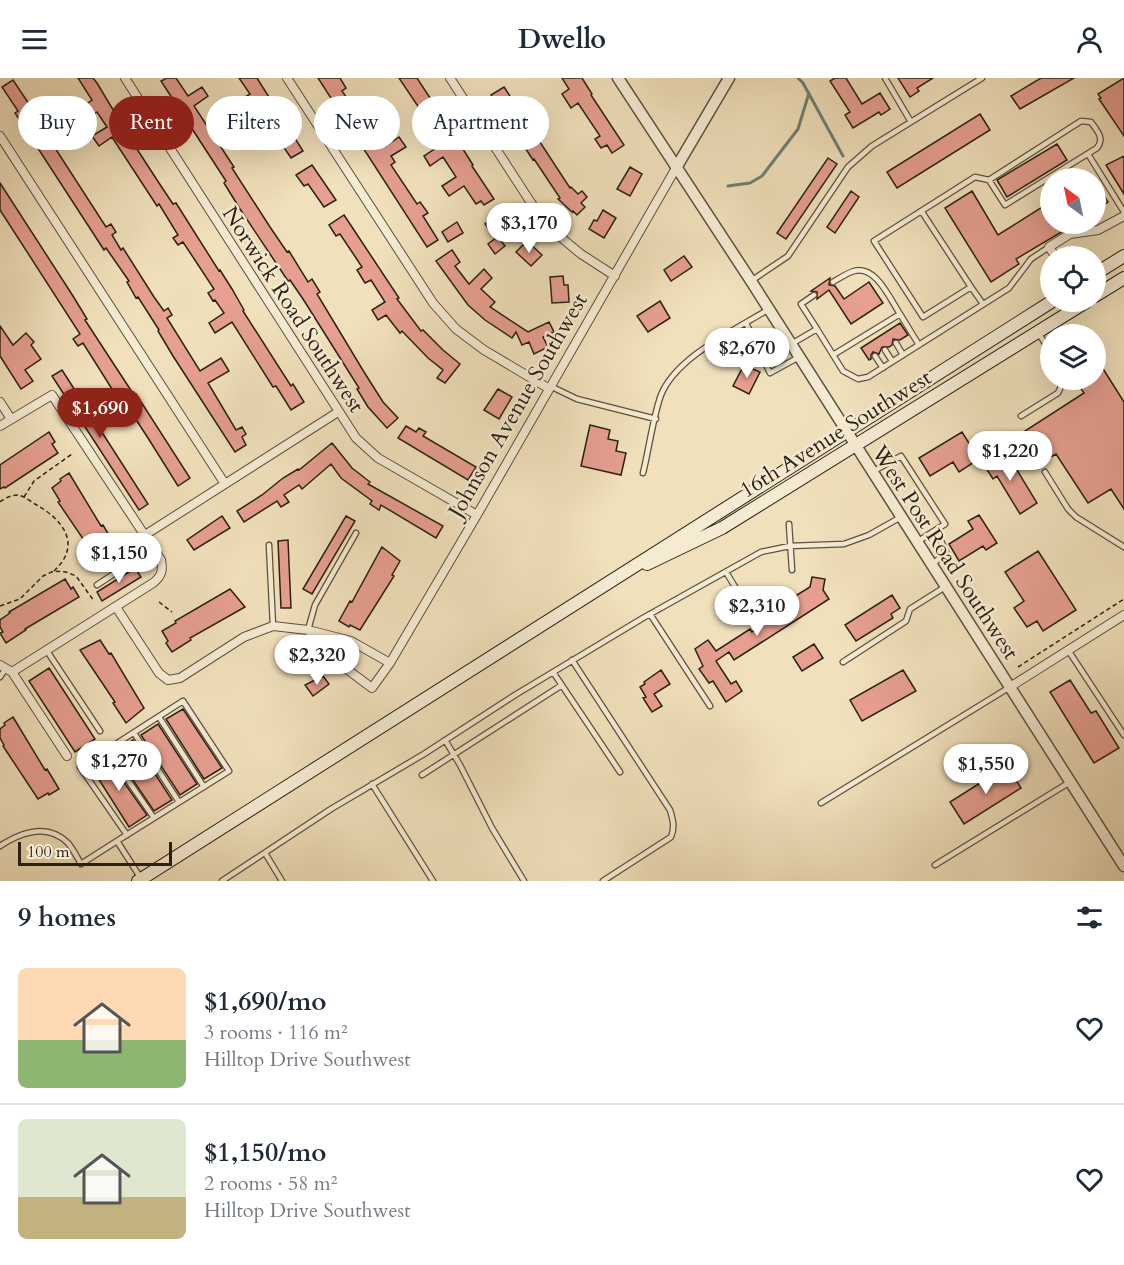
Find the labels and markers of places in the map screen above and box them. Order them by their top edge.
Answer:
pin: $3,170 [480,203,578,254]
pin: $2,670 [698,328,796,379]
pin: $1,690 [51,388,149,439]
pin: $1,220 [961,431,1059,482]
pin: $1,150 [70,533,168,584]
pin: $2,310 [708,586,806,637]
pin: $2,320 [268,635,366,686]
pin: $1,270 [70,741,168,792]
pin: $1,550 [937,744,1035,795]

